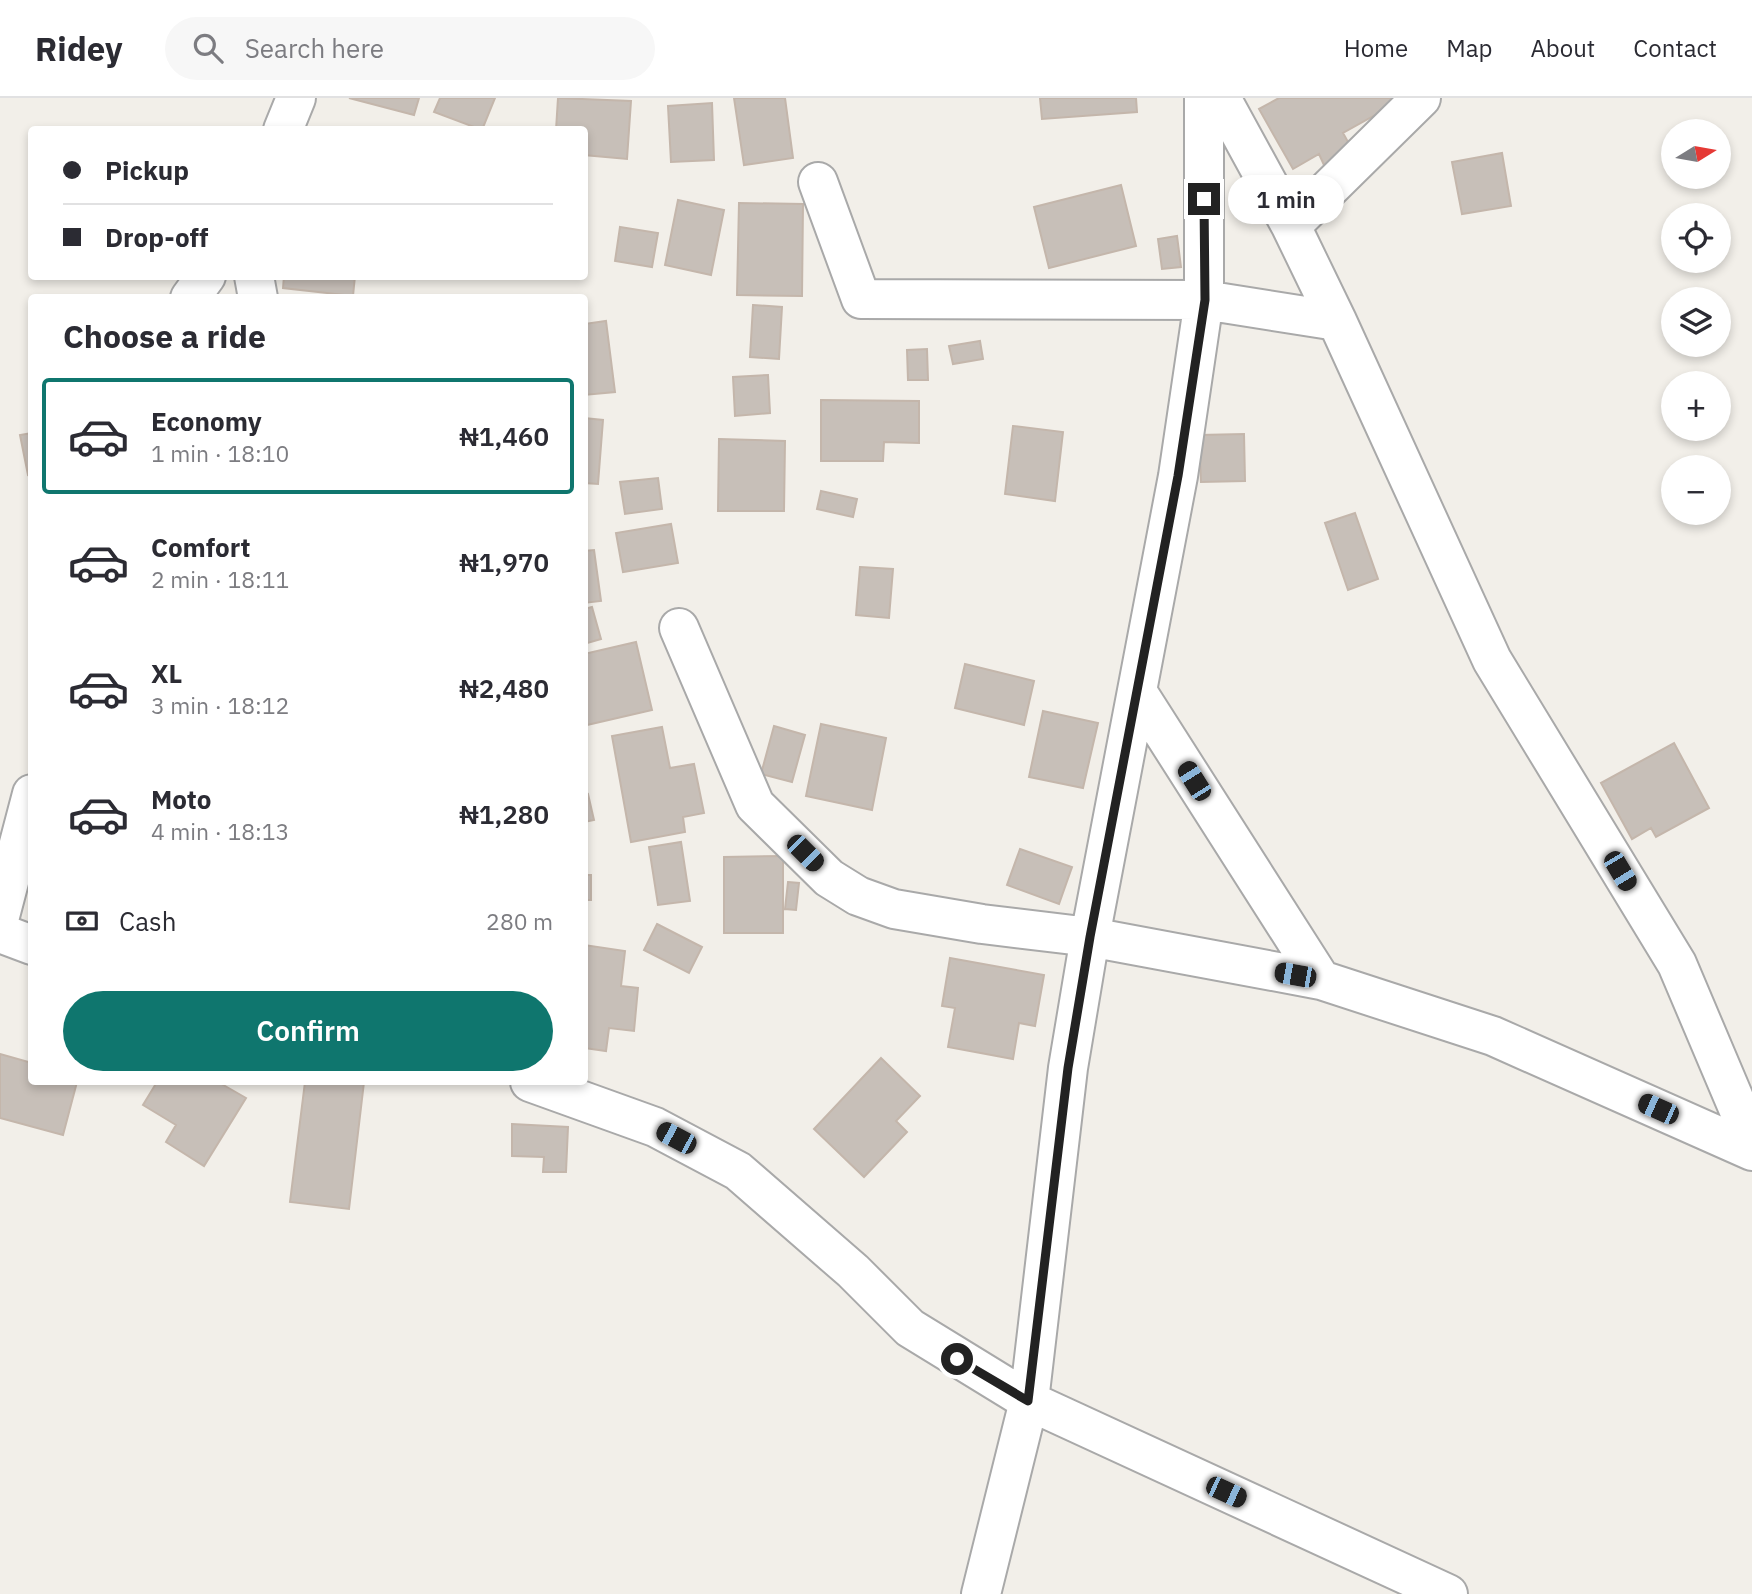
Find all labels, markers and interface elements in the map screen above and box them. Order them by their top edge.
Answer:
search box [165,17,655,80]
text: Ridey [35,27,123,70]
icon: search [189,29,227,67]
text: Search here [245,31,384,65]
text: Home [1344,32,1408,64]
text: Map [1446,32,1492,64]
text: About [1530,32,1595,64]
text: Contact [1633,32,1717,64]
north arrow [1661,119,1731,189]
map controls [1661,119,1731,525]
text: Pickup [105,153,189,187]
callout: 1 min [1228,174,1344,224]
route end [1188,183,1220,215]
text: 1 min [1256,184,1316,214]
button: locate [1661,203,1731,273]
text: Drop-off [105,220,208,254]
button: layers [1661,287,1731,357]
text: Choose a ride [63,315,266,357]
button: + [1661,371,1731,441]
text: Economy [151,404,262,438]
icon: car [67,405,130,468]
text: ₦1,460 [459,419,549,453]
text: 1 min · 18:10 [151,438,289,468]
button: − [1661,455,1731,525]
text: Comfort [151,530,250,564]
icon: car [67,531,130,594]
text: ₦1,970 [459,545,549,579]
text: 2 min · 18:11 [151,564,289,594]
text: XL [151,656,182,690]
icon: car [67,657,130,720]
text: ₦2,480 [459,671,549,705]
text: 3 min · 18:12 [151,690,289,720]
car [1174,758,1215,804]
text: Moto [151,782,211,816]
icon: car [67,783,130,846]
text: ₦1,280 [459,797,549,831]
text: 4 min · 18:13 [151,816,289,846]
car [783,831,828,875]
car [1601,848,1640,894]
icon: cash [63,902,101,940]
text: Cash [119,904,176,938]
text: 280 m [486,906,553,936]
car [1273,961,1318,989]
button: Confirm [63,991,553,1071]
car [1635,1091,1682,1127]
car [653,1119,700,1157]
route start [941,1343,973,1375]
car [1203,1474,1250,1510]

